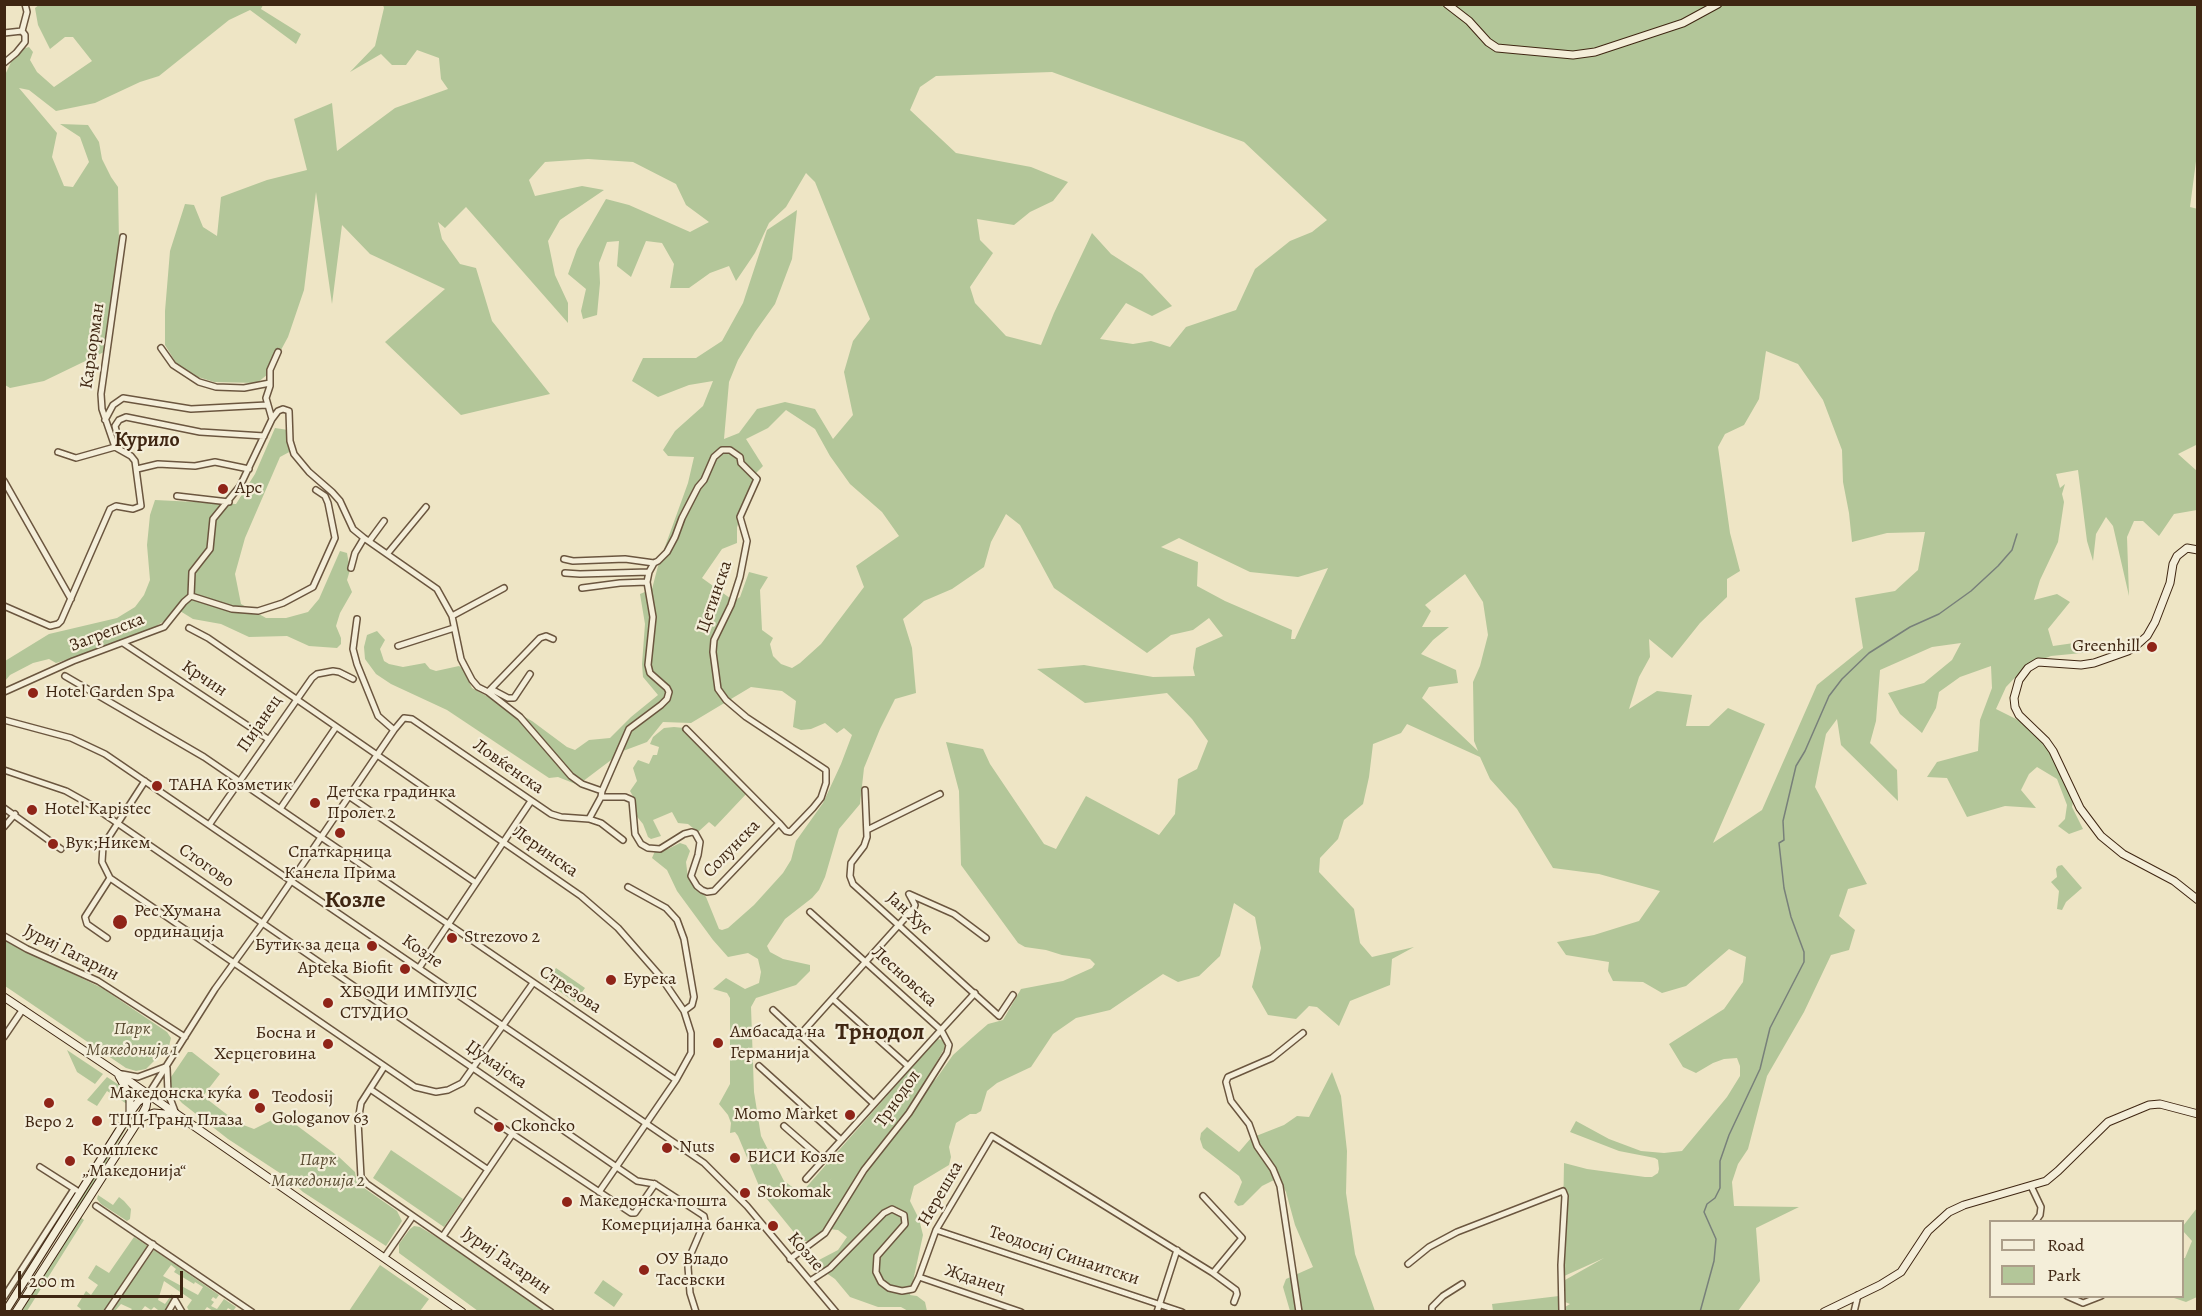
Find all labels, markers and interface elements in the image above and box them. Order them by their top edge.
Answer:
street label: Караорман [76,302,110,390]
district label: Курило [114,429,180,453]
place label: Арс [235,478,262,500]
marker: Арс [216,482,230,496]
street label: Цетинска [693,558,737,636]
street label: Загрепска [67,609,147,657]
place label: Greenhill [2072,636,2140,658]
marker: Greenhill [2145,640,2159,654]
street label: Крчин [177,656,231,702]
place label: Hotel Garden Spa [45,682,175,704]
marker: Hotel Garden Spa [26,686,40,700]
street label: Пијанец [233,691,287,757]
street label: Ловќенска [468,735,548,799]
place label: ТАНА Козметик [169,775,292,797]
marker: ТАНА Козметик [150,779,164,793]
place label: Детска градинка Пролет 2 [327,782,456,824]
marker: Детска градинка Пролет 2 [308,796,322,810]
place label: Hotel Kapistec [44,799,151,821]
marker: Hotel Kapistec [25,803,39,817]
street label: Солунска [699,815,765,883]
street label: Леринска [508,822,582,882]
marker: Спаткарница Канела Прима [333,826,347,840]
place label: Вук;Никем [65,833,151,855]
marker: Вук;Никем [46,837,60,851]
street label: Стогово [174,839,238,893]
place label: Спаткарница Канела Прима [284,842,396,884]
district label: Козле [324,887,386,915]
street label: Јан Хус [881,888,937,940]
place label: Рес Хумана ординација [134,901,224,944]
marker: Рес Хумана ординација [111,913,129,931]
street label: Јуриј Гагарин [20,920,122,986]
place label: Strezovo 2 [464,927,540,949]
street label: Козле [397,930,447,974]
marker: Strezovo 2 [445,931,459,945]
place label: Бутик за деца [255,935,360,957]
marker: Бутик за деца [365,939,379,953]
street label: Лесновска [867,942,941,1012]
place label: Apteka Biofit [298,958,393,980]
street label: Стрезова [535,961,605,1019]
marker: Apteka Biofit [398,962,412,976]
place label: Еурека [623,969,676,991]
marker: Еурека [604,973,618,987]
place label: ХБОДИ ИМПУЛС СТУДИО [340,982,477,1024]
marker: ХБОДИ ИМПУЛС СТУДИО [321,996,335,1010]
park label: Парк Македонија 1 [86,1019,178,1062]
district label: Трнодол [835,1019,925,1047]
place label: Амбасада на Германија [730,1022,825,1064]
place label: Босна и Херцеговина [214,1023,316,1066]
street label: Џумајска [461,1036,531,1094]
marker: Амбасада на Германија [711,1036,725,1050]
marker: Босна и Херцеговина [321,1037,335,1051]
street label: Трнодол [870,1066,926,1132]
place label: Македонска куќа [110,1083,242,1105]
marker: Македонска куќа [247,1087,261,1101]
place label: Teodosij Gologanov 63 [272,1087,369,1130]
marker: Веро 2 [42,1096,56,1110]
marker: Teodosij Gologanov 63 [253,1101,267,1115]
place label: Momo Market [734,1104,838,1126]
marker: Momo Market [843,1108,857,1122]
place label: ТЦЦ Гранд Плаза [109,1110,243,1132]
place label: Веро 2 [24,1112,74,1134]
marker: ТЦЦ Гранд Плаза [90,1114,104,1128]
place label: Ckoncko [511,1116,575,1138]
marker: Ckoncko [492,1120,506,1134]
place label: Nuts [679,1137,715,1159]
place label: Комплекс „Македонија“ [82,1140,186,1182]
marker: Nuts [660,1141,674,1155]
place label: БИСИ Козле [747,1147,845,1169]
park label: Парк Македонија 2 [271,1150,365,1192]
marker: БИСИ Козле [728,1151,742,1165]
marker: Комплекс „Македонија“ [63,1154,77,1168]
street label: Нерешка [914,1158,968,1230]
place label: Stokomak [757,1182,831,1204]
marker: Stokomak [738,1186,752,1200]
place label: Македонска пошта [579,1191,727,1213]
marker: Македонска пошта [560,1195,574,1209]
place label: Комерцијална банка [601,1215,761,1237]
marker: Комерцијална банка [766,1219,780,1233]
legend [1989,1220,2184,1298]
street label: Теодосиј Синаитски [986,1221,1142,1291]
street label: Јуриј Гагарин [457,1222,555,1300]
street label: Козле [782,1228,828,1276]
text: Road [2047,1233,2084,1257]
place label: ОУ Владо Тасевски [656,1249,728,1292]
scale bar [21,1259,186,1297]
street label: Жданец [942,1260,1008,1300]
marker: ОУ Владо Тасевски [637,1263,651,1277]
text: Park [2047,1263,2081,1287]
text: 200 m [29,1269,75,1293]

